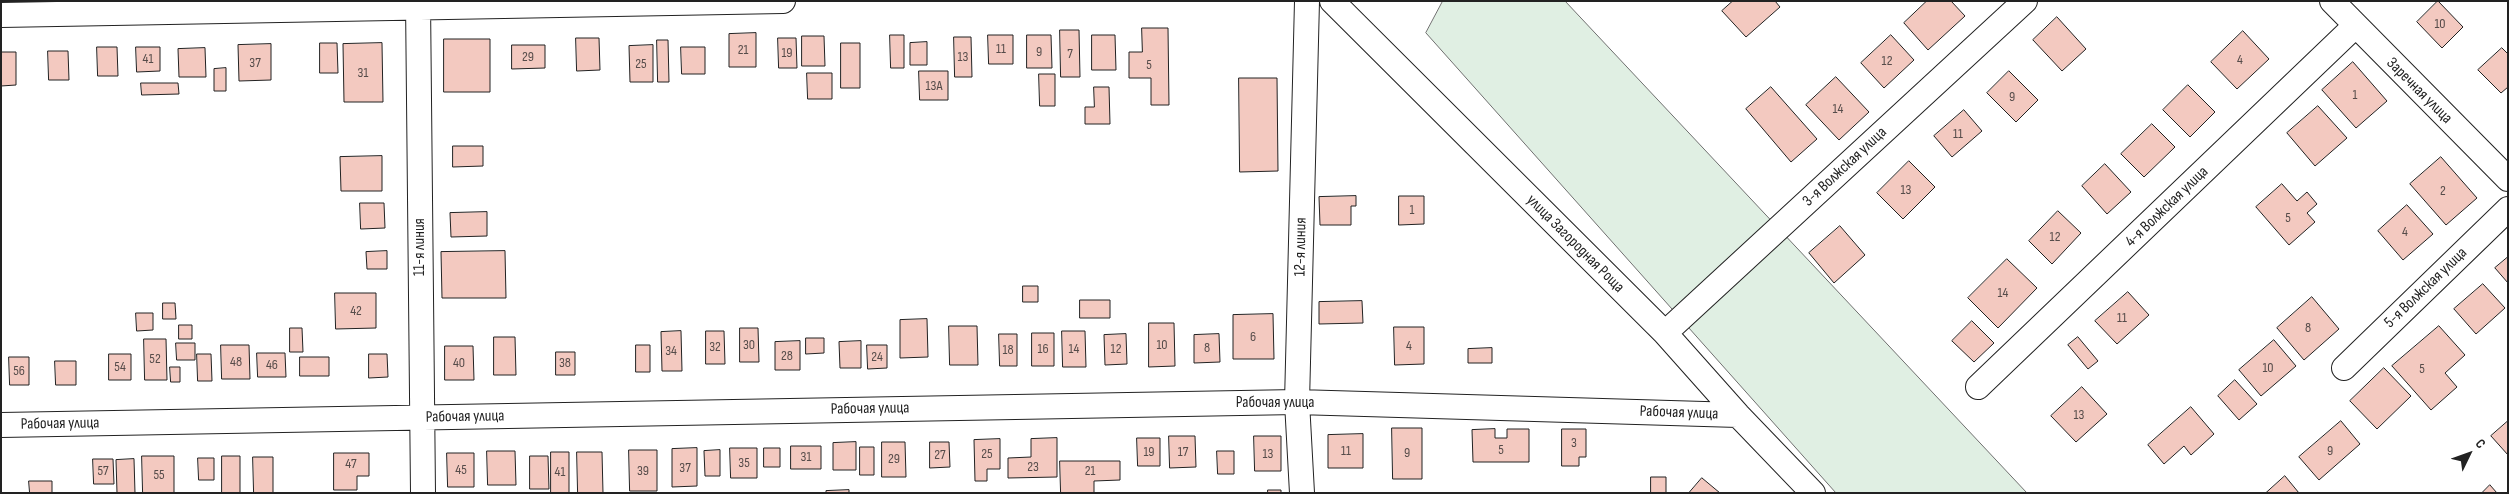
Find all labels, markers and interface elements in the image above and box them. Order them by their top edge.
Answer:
house number: 10 [2434,16,2446,32]
house number: 11 [996,41,1006,57]
house number: 21 [738,42,748,58]
house number: 9 [1036,44,1042,60]
house number: 19 [781,45,793,61]
house number: 7 [1067,46,1073,62]
house number: 29 [522,49,534,65]
house number: 13 [958,49,968,65]
house number: 41 [143,51,153,67]
house number: 4 [2237,52,2243,68]
house number: 12 [1882,53,1892,69]
street label: Заречная улица [2382,54,2456,128]
house number: 37 [249,55,261,71]
house number: 25 [635,56,647,72]
house number: 5 [1146,57,1152,73]
house number: 31 [358,65,368,81]
house number: 13А [926,78,942,94]
house number: 1 [2353,87,2357,103]
house number: 9 [2009,89,2015,105]
house number: 14 [1833,101,1843,117]
street label: 3-я Волжская улица [1799,123,1891,211]
house number: 11 [1953,126,1963,142]
street label: 4-я Волжская улица [2122,163,2212,251]
house number: 13 [1901,182,1911,198]
house number: 2 [2440,183,2446,199]
street label: улица Загородная Роща [1522,191,1628,297]
house number: 1 [1410,202,1414,218]
house number: 5 [2285,210,2291,226]
street label: 12-я линия [1291,217,1311,277]
street label: 11-я линия [410,218,430,276]
house number: 4 [2402,224,2408,240]
house number: 12 [2050,229,2060,245]
street label: 5-я Волжская улица [2381,244,2471,332]
house number: 14 [1998,285,2008,301]
house number: 42 [350,303,362,319]
house number: 11 [2117,310,2127,326]
house number: 8 [2305,320,2311,336]
house number: 6 [1250,329,1256,345]
house number: 30 [743,337,755,353]
house number: 10 [1156,337,1168,353]
house number: 4 [1406,338,1412,354]
house number: 32 [709,339,721,355]
house number: 8 [1204,340,1210,356]
house number: 16 [1037,341,1049,357]
house number: 14 [1069,341,1079,357]
house number: 12 [1111,341,1121,357]
house number: 18 [1002,342,1014,358]
house number: 34 [665,343,677,359]
house number: 28 [781,348,793,364]
house number: 24 [871,349,883,365]
house number: 52 [149,351,161,367]
house number: 48 [230,354,242,370]
house number: 40 [453,355,465,371]
house number: 38 [559,355,571,371]
house number: 46 [266,357,278,373]
house number: 54 [114,359,126,375]
house number: 10 [2262,360,2274,376]
house number: 5 [2419,361,2425,377]
house number: 56 [13,363,25,379]
street label: Рабочая улица [1236,393,1314,413]
street label: Рабочая улица [831,399,909,419]
street label: Рабочая улица [1639,402,1719,424]
street label: Рабочая улица [426,407,504,427]
house number: 13 [2074,407,2084,423]
street label: Рабочая улица [21,414,99,434]
north arrow [2444,429,2494,479]
house number: 3 [1571,435,1577,451]
text: С [2472,435,2489,452]
house number: 5 [1498,442,1504,458]
house number: 11 [1341,443,1351,459]
house number: 9 [2327,443,2333,459]
house number: 19 [1143,444,1155,460]
house number: 17 [1178,444,1188,460]
house number: 9 [1404,445,1410,461]
house number: 25 [981,446,993,462]
house number: 13 [1263,446,1273,462]
house number: 27 [934,447,946,463]
house number: 31 [801,449,811,465]
house number: 29 [888,451,900,467]
house number: 35 [738,455,750,471]
house number: 47 [345,456,357,472]
house number: 23 [1027,459,1039,475]
house number: 37 [679,460,691,476]
house number: 45 [455,462,467,478]
house number: 57 [97,463,109,479]
house number: 39 [637,463,649,479]
house number: 21 [1085,463,1095,479]
house number: 41 [555,464,565,480]
house number: 55 [153,467,165,483]

